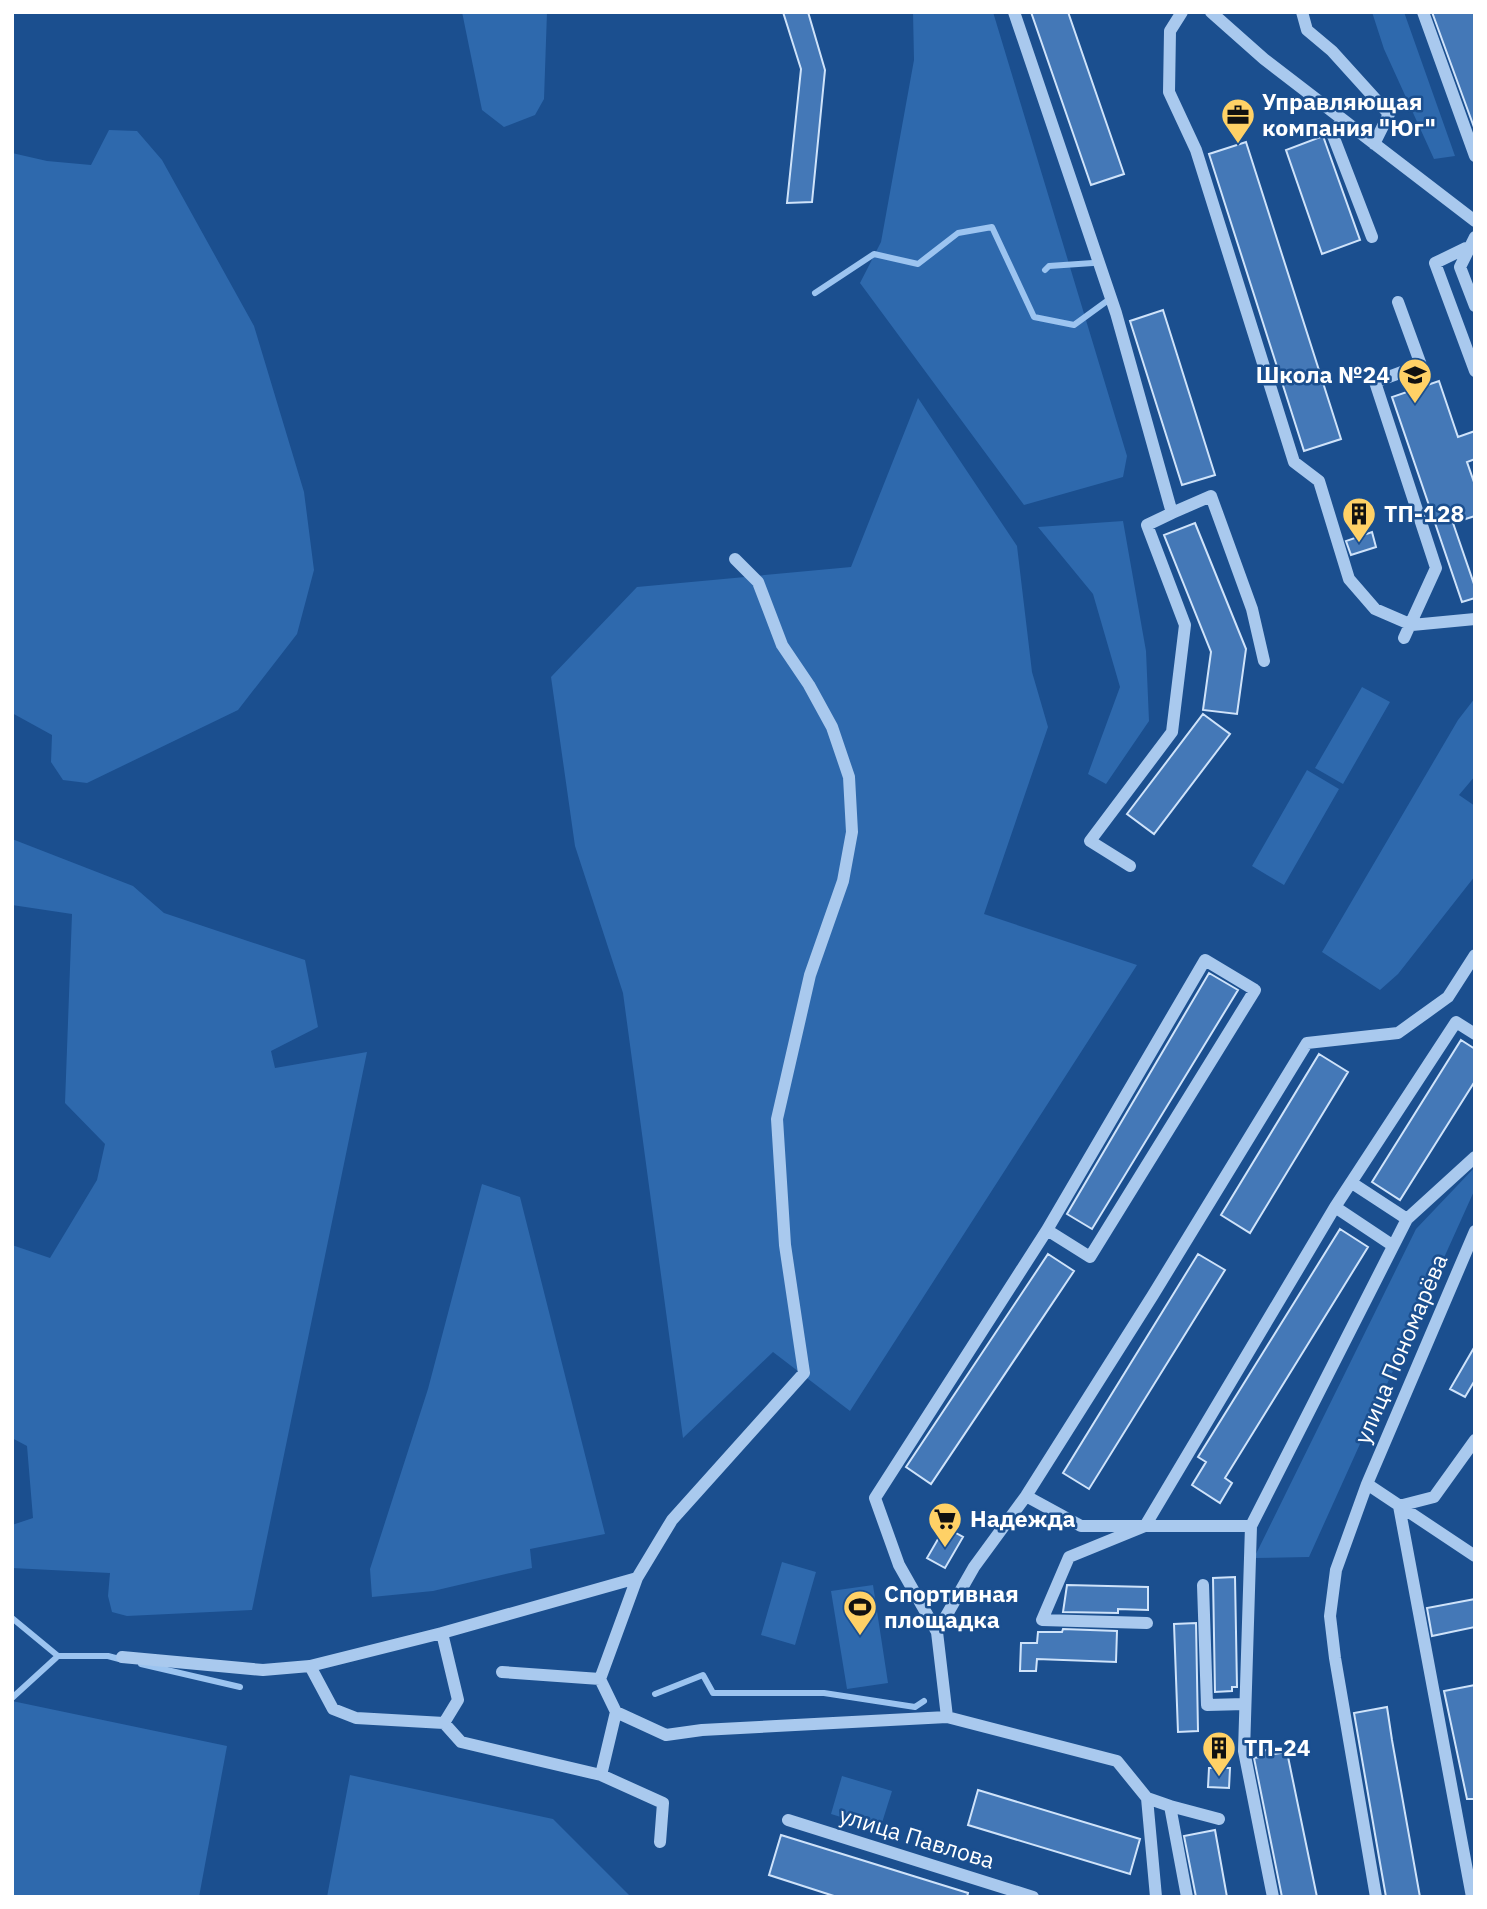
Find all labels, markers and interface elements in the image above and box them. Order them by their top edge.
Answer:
place label: Управляющая компания "Юг" [1262,86,1436,142]
office icon: Управляющая компания "Юг" [1219,96,1257,145]
school or university icon: Школа №24 [1396,356,1434,405]
place label: Школа №24 [1256,359,1390,389]
building icon: ТП-128 [1340,495,1378,544]
place label: ТП-128 [1384,498,1464,528]
street label: улица Пономарёва [1346,1249,1454,1448]
supermarket icon: Надежда [926,1500,964,1549]
place label: Надежда [970,1503,1076,1533]
place label: Спортивная площадка [884,1578,1019,1634]
sports icon: Спортивная площадка [841,1588,879,1637]
building icon: ТП-24 [1200,1729,1238,1778]
place label: ТП-24 [1244,1732,1311,1762]
street label: улица Павлова [836,1799,999,1875]

